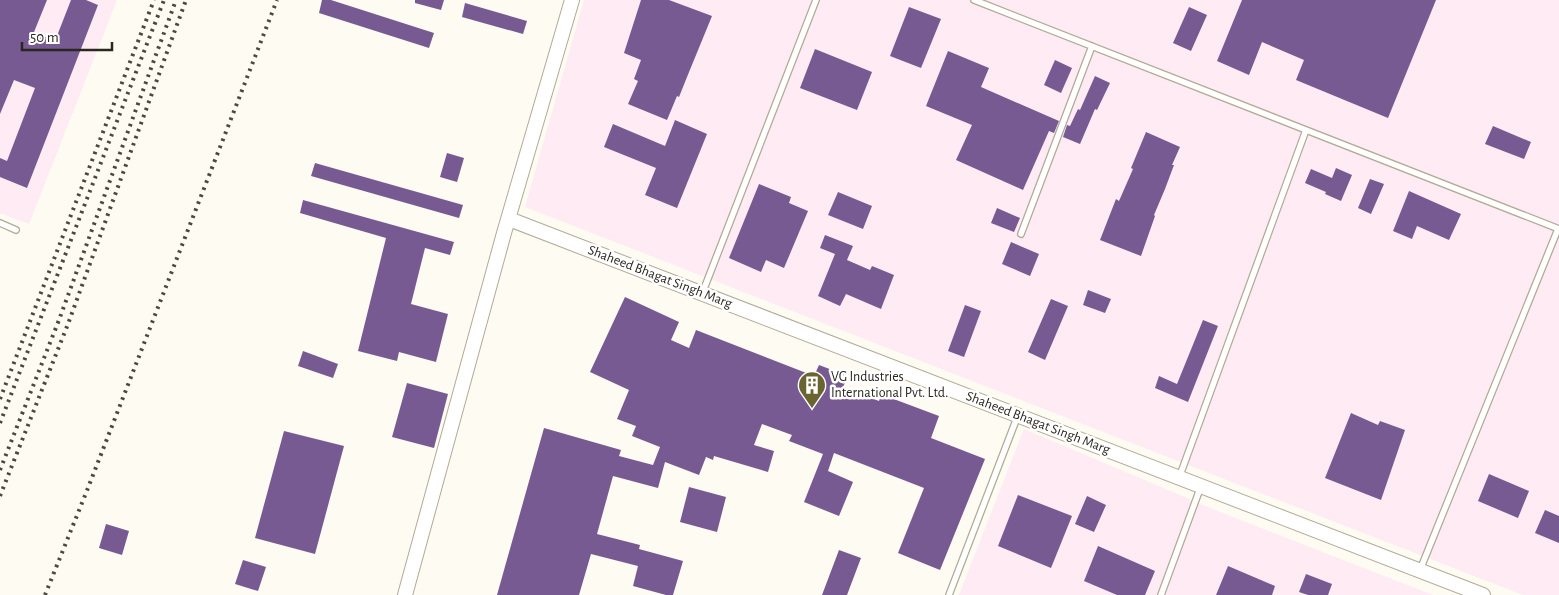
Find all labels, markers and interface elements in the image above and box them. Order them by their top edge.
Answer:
scale bar [22,20,112,52]
text: 50 m [30,30,59,45]
street label: Shaheed Bhagat Singh Marg [586,243,734,311]
building icon: VG Industries International Pvt. Ltd. [797,370,827,409]
place label: VG Industries International Pvt. Ltd. [831,370,948,400]
street label: Shaheed Bhagat Singh Marg [964,389,1112,457]

